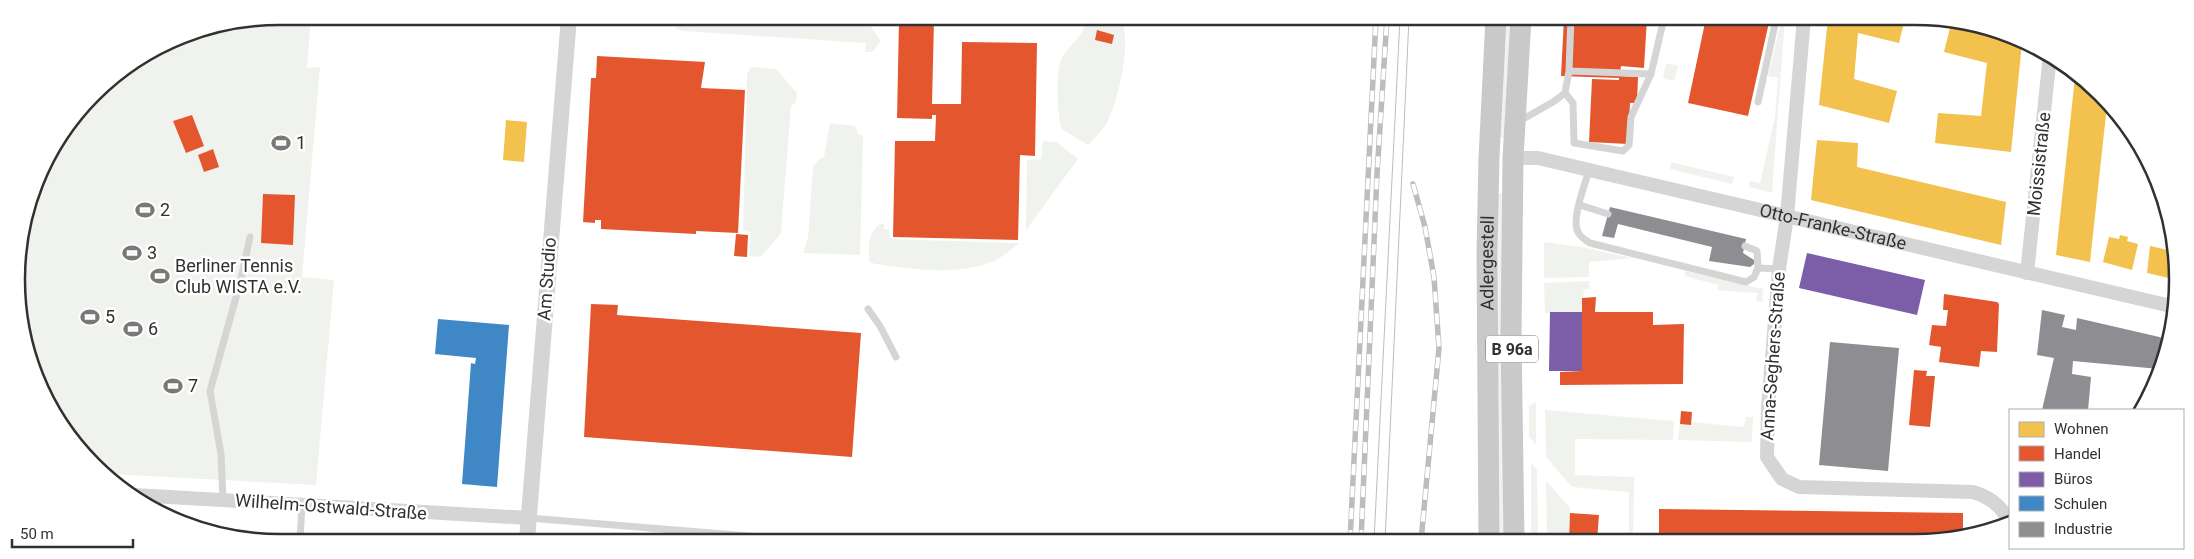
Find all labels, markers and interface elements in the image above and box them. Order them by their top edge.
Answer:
street label: Moissistraße [2023,111,2054,217]
sports icon: 1 [270,132,292,154]
place label: 1 [296,132,306,153]
sports icon: 2 [134,199,156,221]
place label: 2 [160,199,170,220]
street label: Otto-Franke-Straße [1758,199,1909,254]
street label: Adlergestell [1476,215,1498,311]
street label: Am Studio [533,237,560,321]
sports icon: 3 [121,242,143,264]
place label: 3 [147,242,157,263]
place label: Berliner Tennis Club WISTA e.V. [175,255,302,297]
sports icon: Berliner Tennis Club WISTA e.V. [149,265,171,287]
street label: Anna-Seghers-Straße [1756,271,1789,441]
sports icon: 5 [79,306,101,328]
place label: 5 [105,306,115,327]
sports icon: 6 [122,318,144,340]
place label: 6 [148,318,158,339]
road number: B 96a [1486,336,1538,362]
sports icon: 7 [162,375,184,397]
place label: 7 [188,375,198,396]
legend [2009,409,2184,549]
text: Wohnen [2054,420,2108,438]
text: Handel [2054,445,2101,463]
text: Büros [2054,470,2093,488]
street label: Wilhelm-Ostwald-Straße [234,489,428,524]
text: Schulen [2054,495,2107,513]
scale bar [12,516,134,548]
text: Industrie [2054,520,2112,538]
text: 50 m [20,525,54,543]

